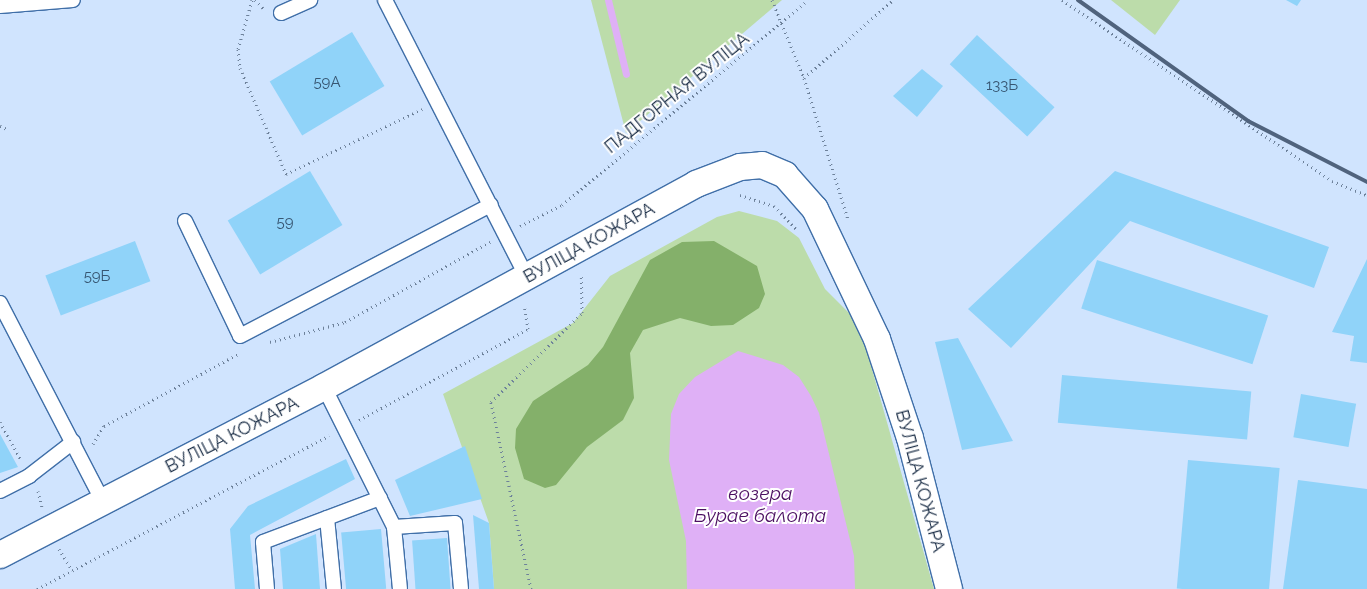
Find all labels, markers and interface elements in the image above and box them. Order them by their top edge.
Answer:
street label: ПАДГОРНАЯ ВУЛІЦА [600,28,754,158]
house number: 59А [313,74,341,92]
house number: 133Б [986,77,1018,95]
street label: ВУЛІЦА КОЖАРА [519,198,659,288]
house number: 59 [277,214,293,232]
house number: 59Б [84,268,110,286]
street label: ВУЛІЦА КОЖАРА [162,392,302,478]
street label: ВУЛІЦА КОЖАРА [891,407,949,555]
water label: возера Бурае балота [694,483,826,527]

